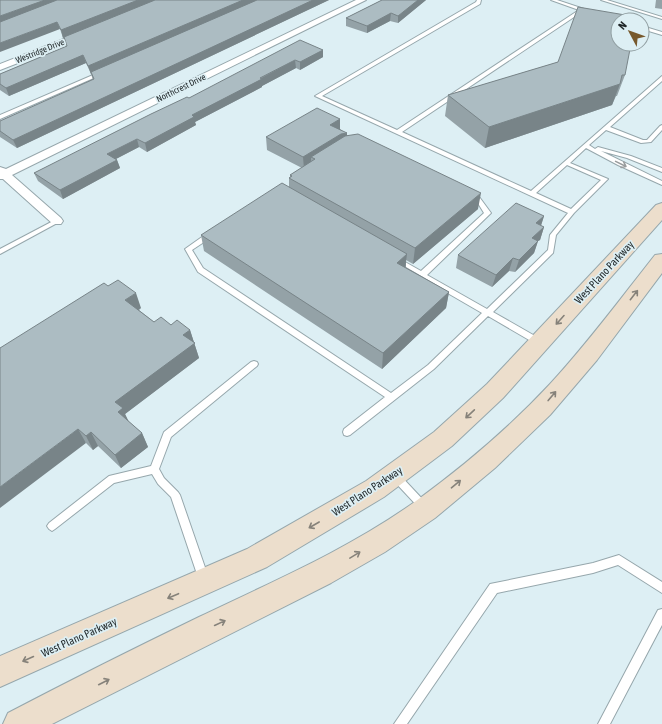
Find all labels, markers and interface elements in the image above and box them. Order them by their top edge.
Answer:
north arrow [610,12,650,52]
text: N [616,19,629,32]
street label: Westridge Drive [14,37,66,65]
street label: Northcrest Drive [155,72,207,104]
one-way arrow [614,161,626,168]
street label: West Plano Parkway [572,238,636,306]
one-way arrow [630,290,638,301]
one-way arrow [555,315,565,325]
one-way arrow [548,391,557,402]
one-way arrow [465,409,475,419]
street label: West Plano Parkway [330,464,405,518]
one-way arrow [451,479,462,488]
one-way arrow [308,521,320,529]
one-way arrow [349,550,361,558]
one-way arrow [167,592,179,600]
street label: West Plano Parkway [40,615,119,659]
one-way arrow [213,619,225,626]
one-way arrow [23,656,35,663]
one-way arrow [97,677,109,685]

